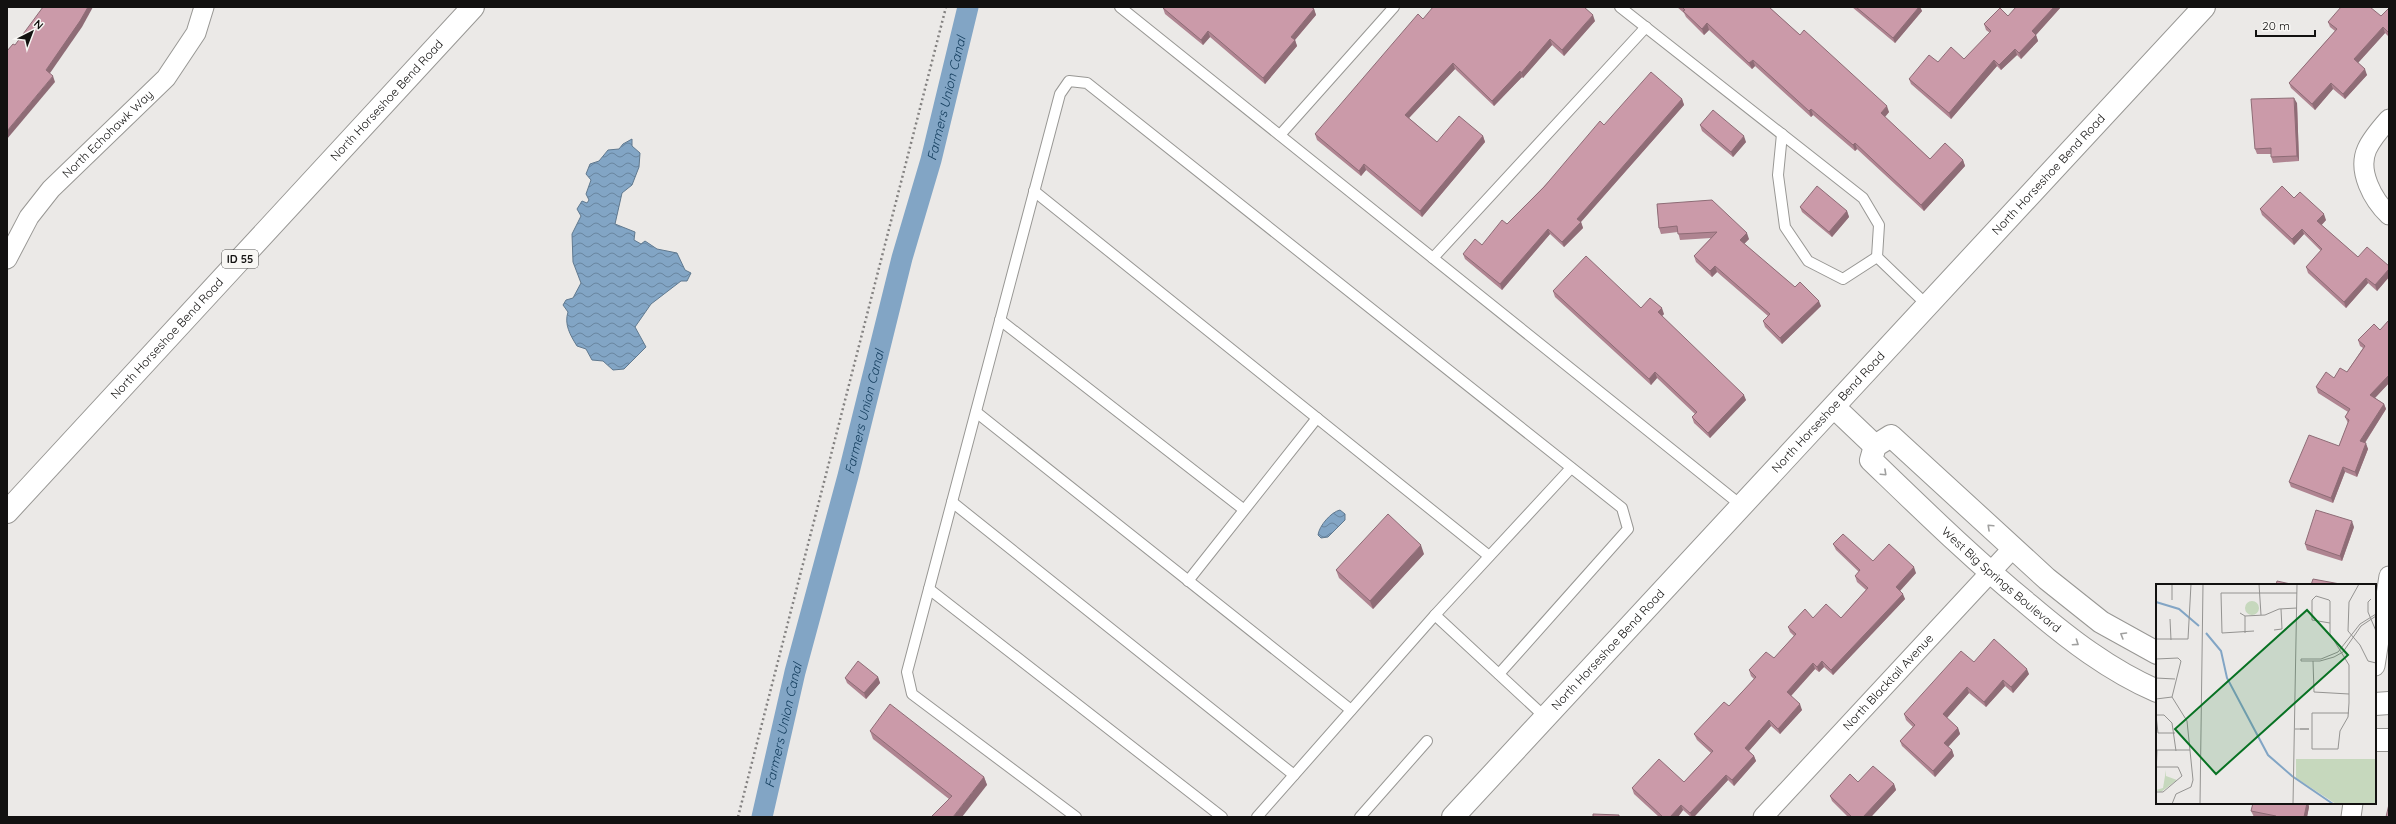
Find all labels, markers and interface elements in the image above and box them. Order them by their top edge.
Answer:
north arrow [12,12,52,52]
scale bar [2256,12,2315,38]
text: N [31,17,46,32]
text: 20 m [2262,18,2290,33]
water label: Farmers Union Canal [923,33,969,162]
street label: North Horseshoe Bend Road [327,36,446,164]
street label: North Echohawk Way [59,87,156,181]
street label: North Horseshoe Bend Road [1989,111,2108,238]
road number: ID 55 [222,250,258,268]
street label: North Horseshoe Bend Road [107,275,226,402]
water label: Farmers Union Canal [841,346,887,475]
street label: North Horseshoe Bend Road [1768,348,1888,475]
one-way arrow [1880,469,1887,476]
street label: West Big Springs Boulevard [1939,523,2064,635]
one-way arrow [1987,524,1995,531]
inset map [2156,584,2376,804]
street label: North Horseshoe Bend Road [1548,586,1667,713]
street label: North Blacktail Avenue [1839,630,1937,733]
one-way arrow [2120,633,2127,640]
one-way arrow [2072,638,2079,646]
water label: Farmers Union Canal [761,659,806,789]

